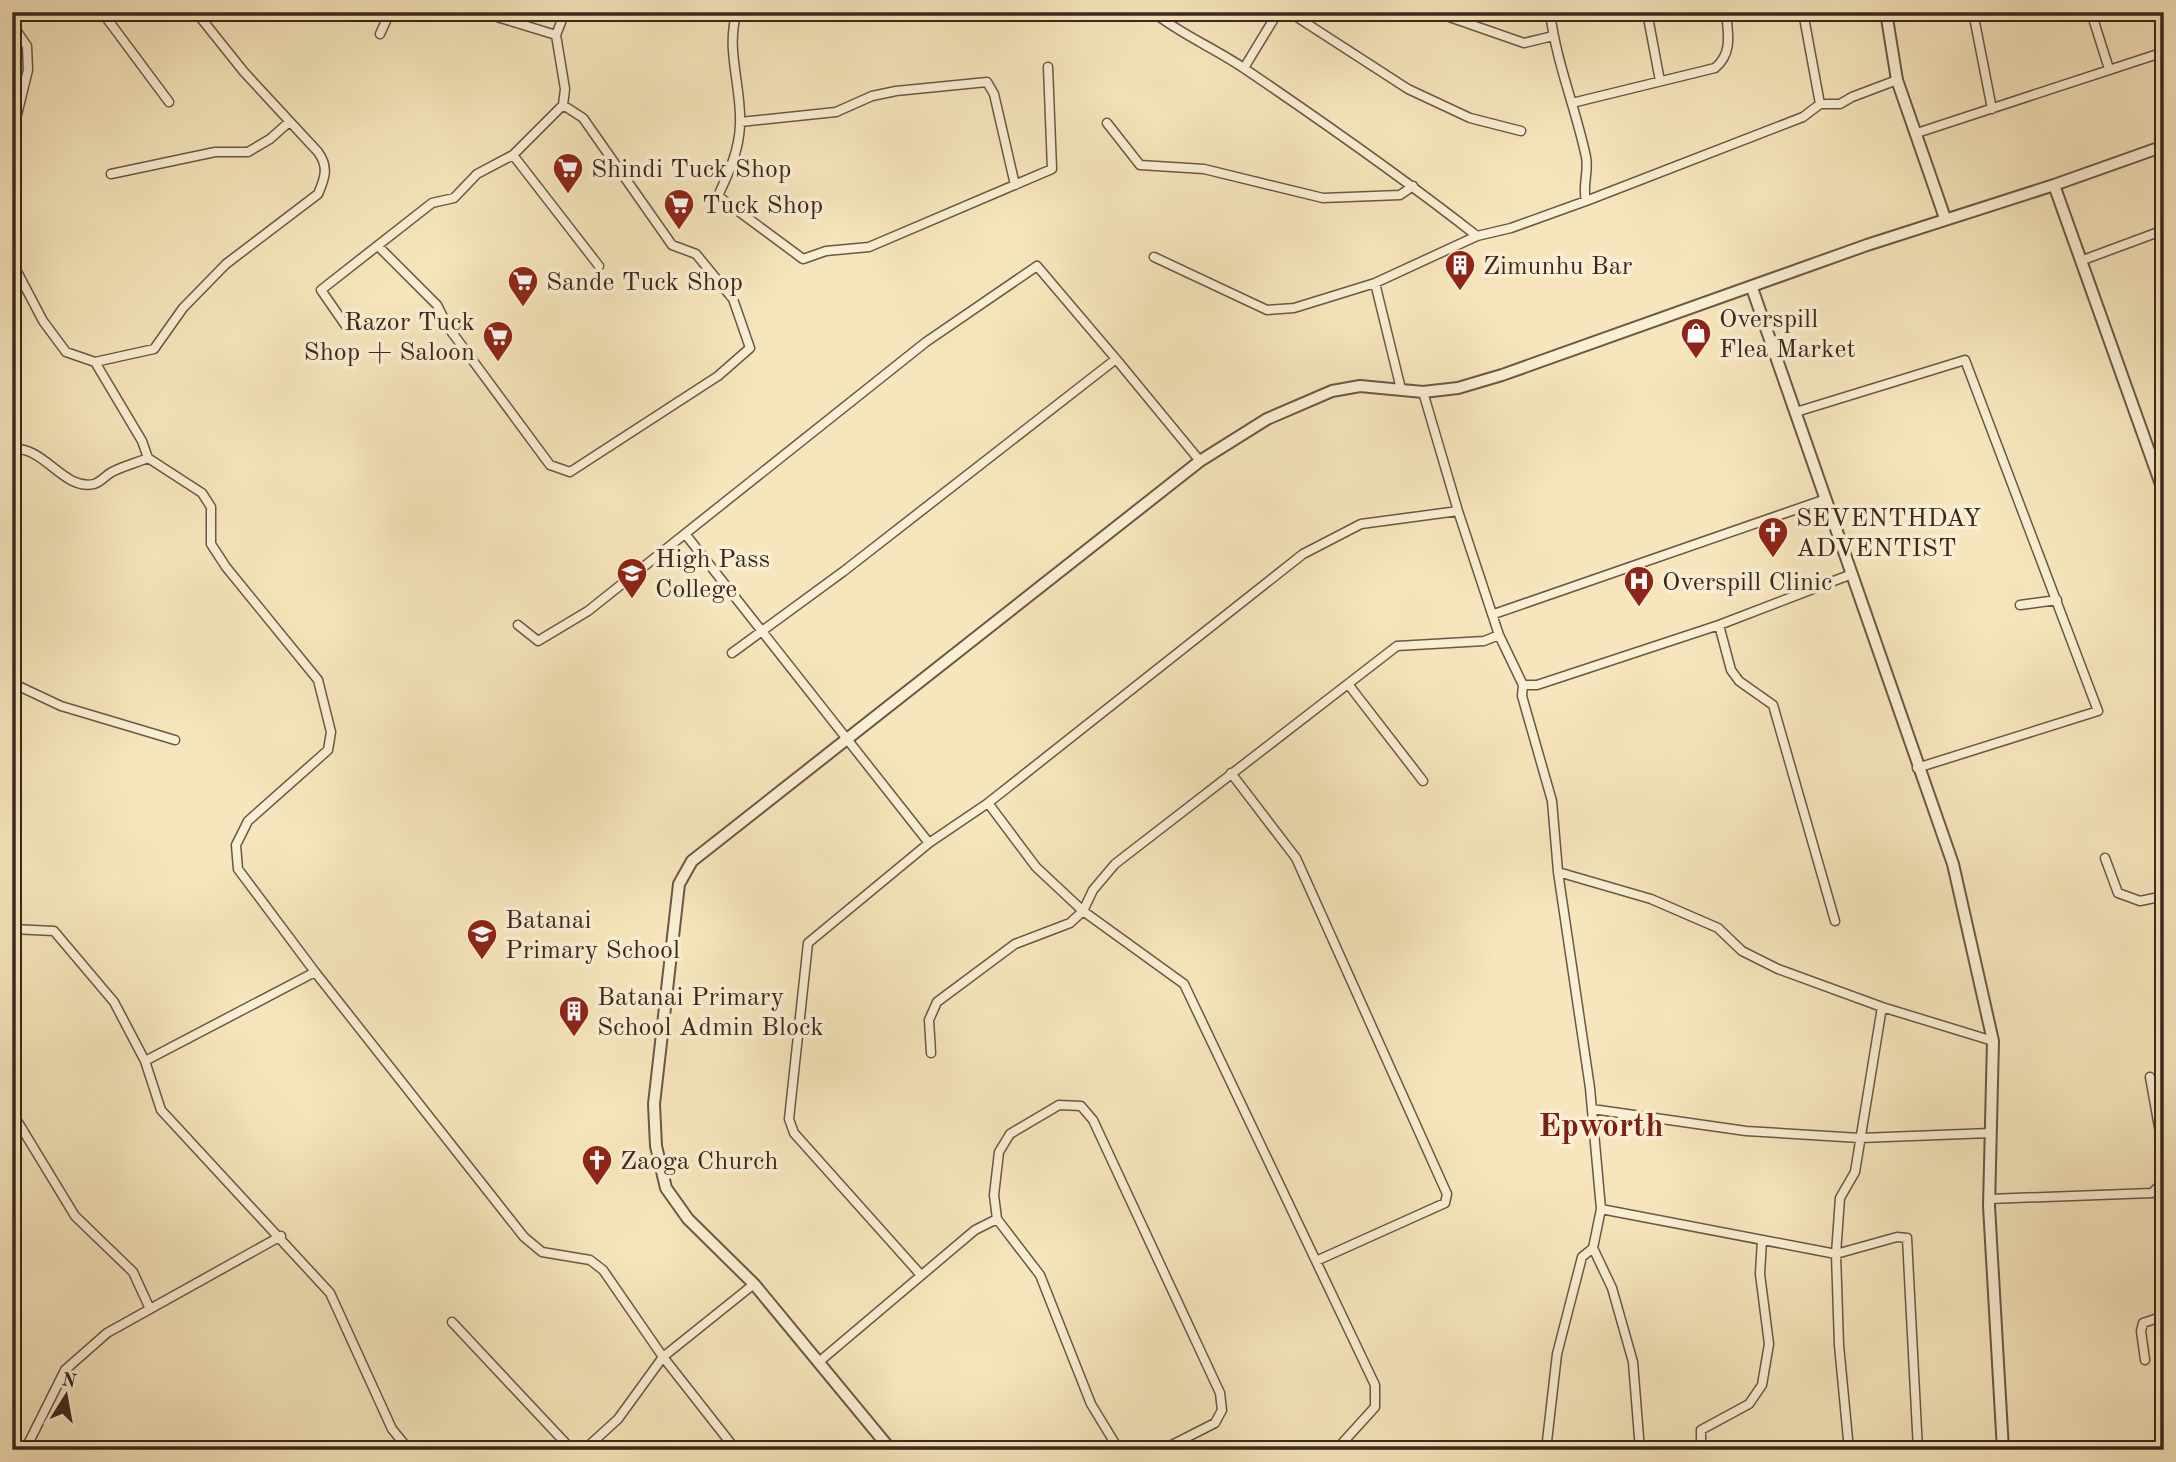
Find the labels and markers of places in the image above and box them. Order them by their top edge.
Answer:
supermarket icon: Shindi Tuck Shop [551,151,585,195]
place label: Shindi Tuck Shop [591,157,791,183]
supermarket icon: Tuck Shop [662,187,696,231]
place label: Tuck Shop [702,193,823,219]
building icon: Zimunhu Bar [1443,248,1477,292]
place label: Zimunhu Bar [1483,254,1633,280]
supermarket icon: Sande Tuck Shop [506,264,540,308]
place label: Sande Tuck Shop [546,270,743,296]
place label: Overspill Flea Market [1719,307,1856,363]
place label: Razor Tuck Shop + Saloon [304,310,475,366]
shop icon: Overspill Flea Market [1679,316,1713,360]
supermarket icon: Razor Tuck Shop + Saloon [481,319,515,363]
place label: SEVENTHDAY ADVENTIST [1796,506,1982,562]
church icon: SEVENTHDAY ADVENTIST [1756,515,1790,559]
place label: High Pass College [655,547,770,603]
school or university icon: High Pass College [615,556,649,600]
hospital icon: Overspill Clinic [1622,564,1656,608]
place label: Overspill Clinic [1662,570,1832,596]
place label: Batanai Primary School [505,908,680,964]
school or university icon: Batanai Primary School [465,917,499,961]
place label: Batanai Primary School Admin Block [597,985,824,1041]
building icon: Batanai Primary School Admin Block [557,994,591,1038]
church icon: Zaoga Church [580,1143,614,1187]
place label: Zaoga Church [620,1149,778,1175]

